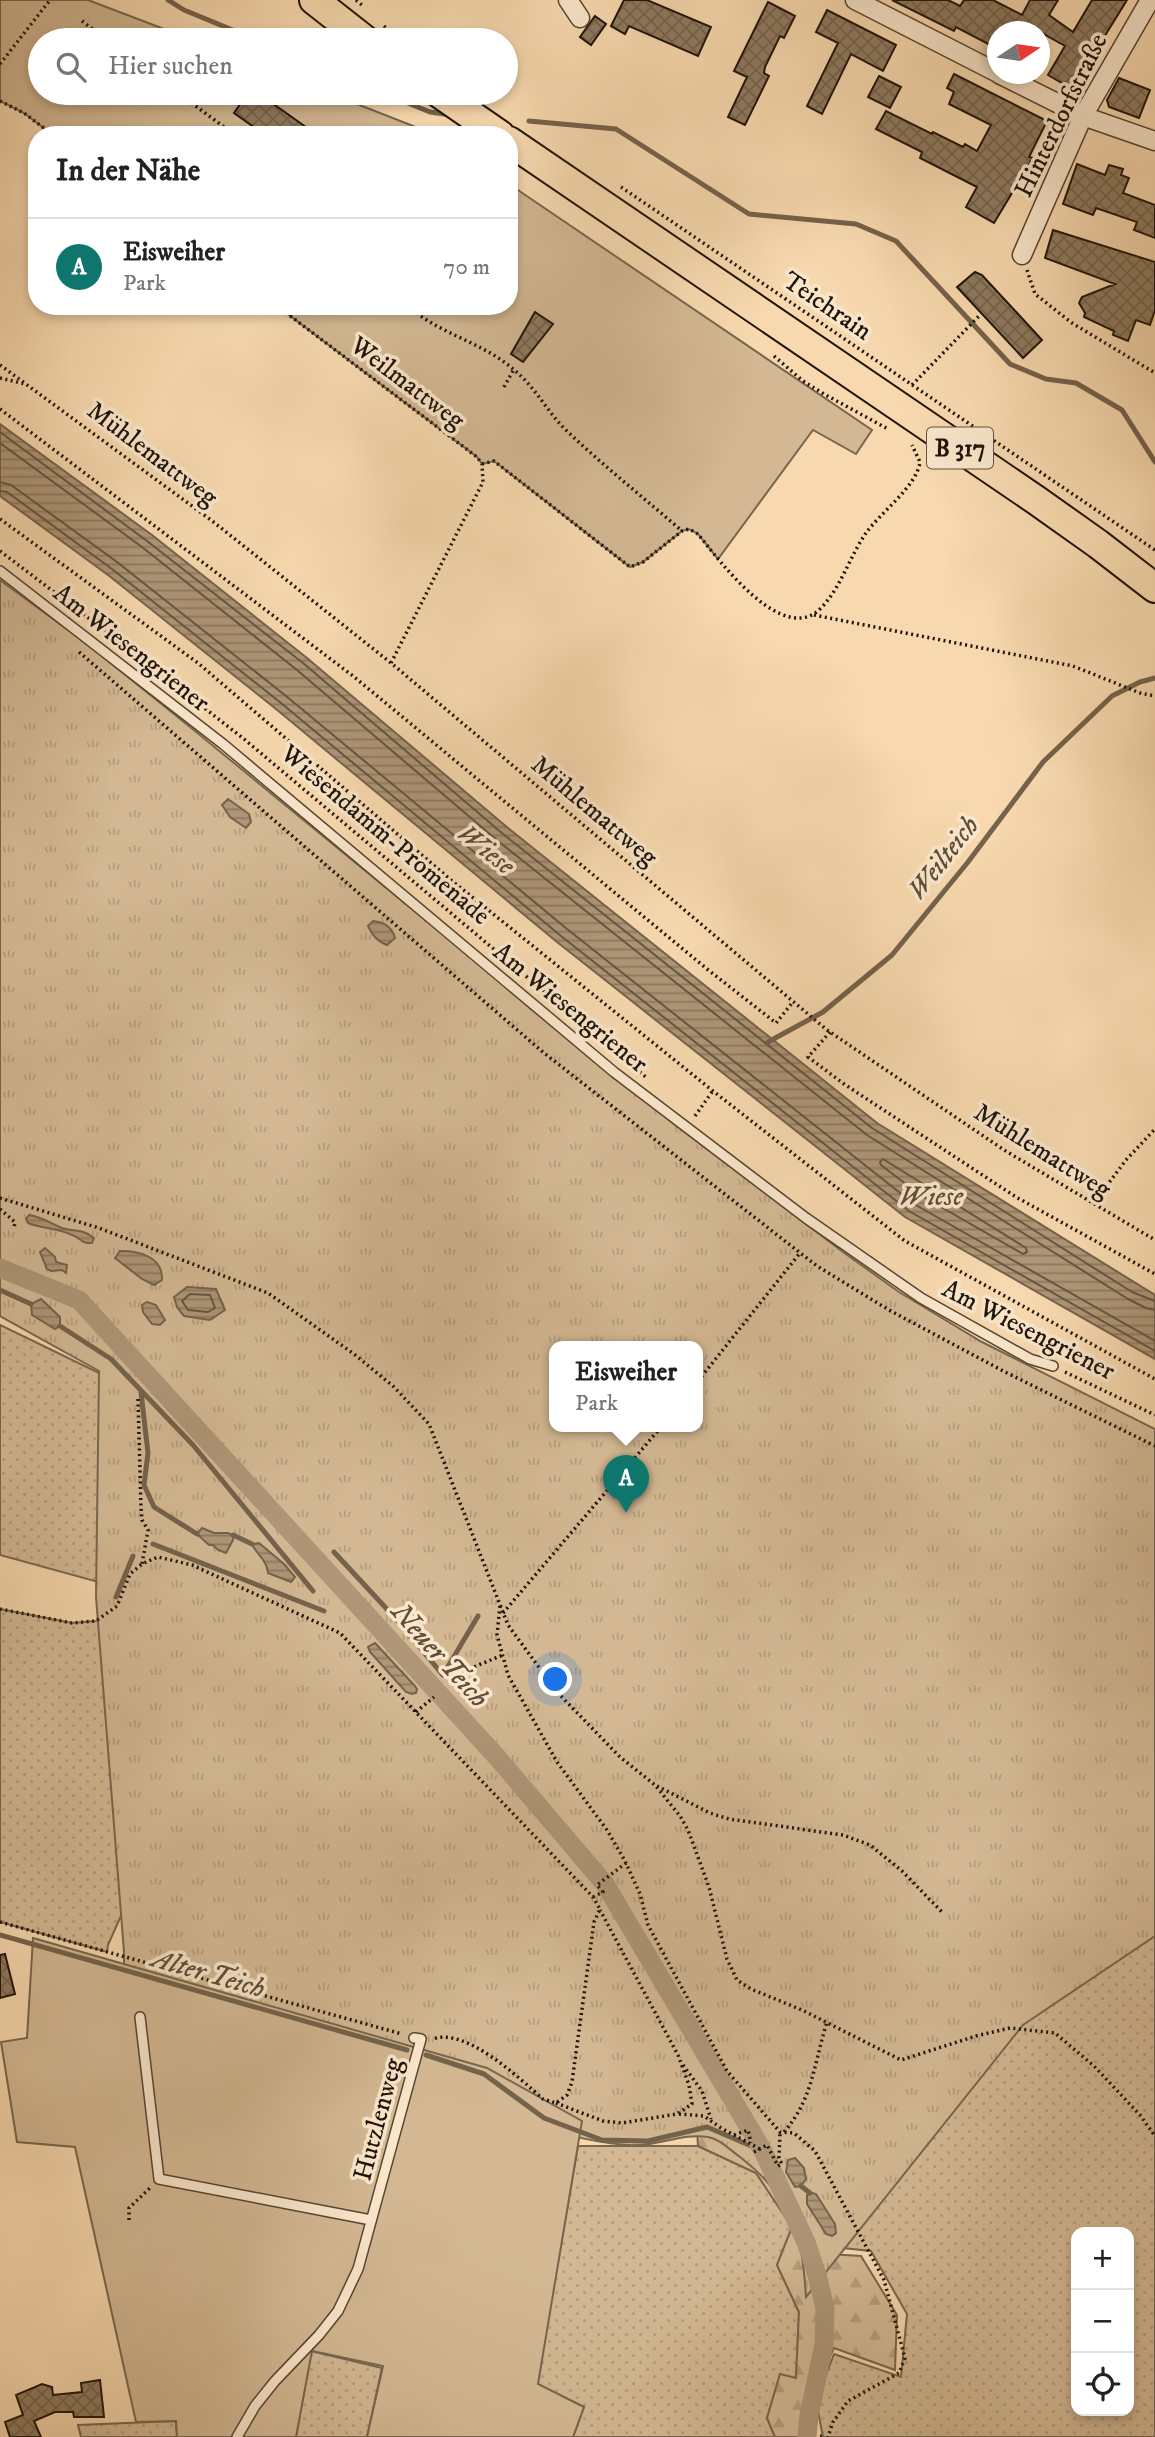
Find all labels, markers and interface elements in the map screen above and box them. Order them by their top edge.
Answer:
north arrow [987,21,1050,84]
search box [28,28,518,105]
street label: Hinterdorfstraße [1007,28,1115,203]
icon: search [52,48,90,86]
text: Hier suchen [108,50,233,83]
text: In der Nähe [56,153,200,190]
text: Eisweiher [123,236,225,269]
text: A [72,253,86,282]
text: 70 m [443,253,490,282]
street label: Teichrain [776,264,878,348]
text: Park [123,269,166,298]
street label: Weilmattweg [342,329,471,437]
street label: Mühlemattweg [80,394,224,514]
road number: B 317 [927,428,993,468]
street label: Am Wiesengriener [46,577,216,720]
street label: Wiesendamm-Promenade [275,737,497,931]
street label: Mühlemattweg [524,749,664,874]
water label: Weilteich [900,809,987,907]
water label: Wiese [452,815,522,881]
street label: Am Wiesengriener [486,936,654,1081]
street label: Mühlemattweg [968,1096,1117,1207]
water label: Wiese [899,1179,964,1214]
street label: Am Wiesengriener [936,1273,1121,1388]
popup [549,1341,703,1432]
text: Eisweiher [575,1356,677,1389]
text: Park [575,1389,618,1418]
pin: A [603,1455,649,1513]
water label: Neuer Teich [382,1594,496,1715]
your location [538,1662,572,1696]
water label: Alter Teich [145,1940,269,2006]
street label: Hutzlenweg [346,2054,411,2184]
map controls [1071,2227,1134,2416]
button: + [1071,2227,1134,2290]
button: − [1071,2290,1134,2353]
button: locate [1071,2353,1134,2416]

